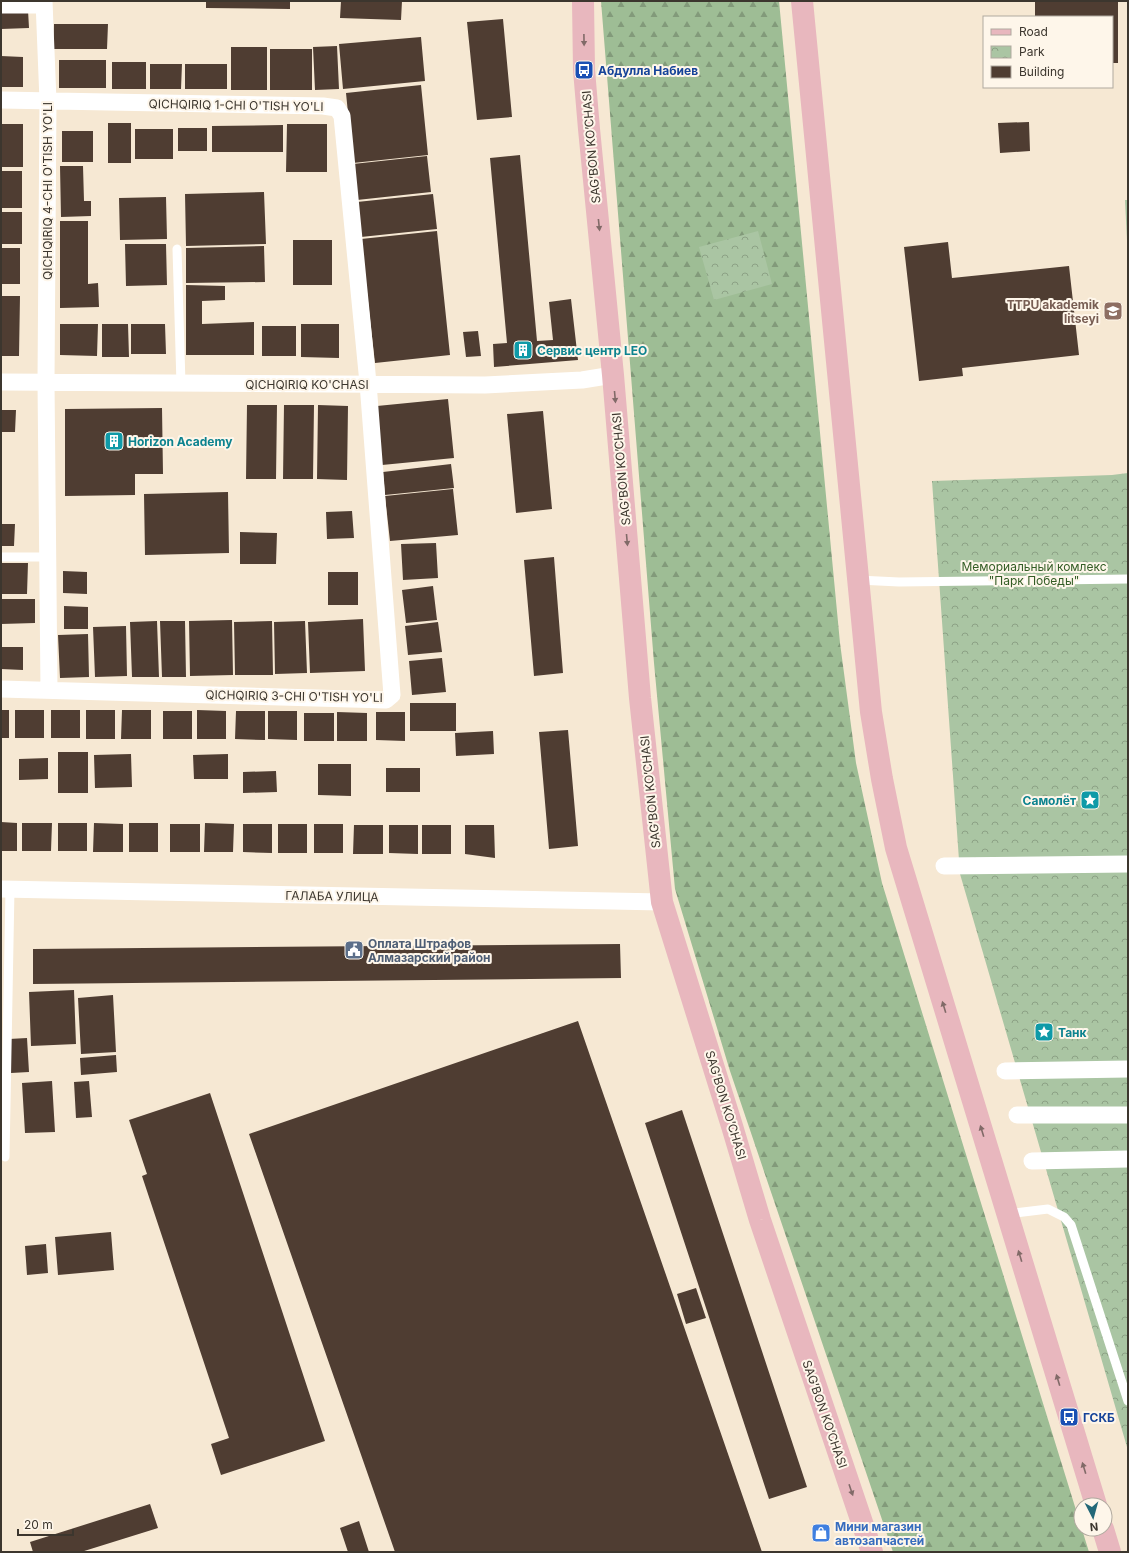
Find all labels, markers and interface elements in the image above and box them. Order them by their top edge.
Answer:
legend [983,16,1113,88]
text: Road [1019,24,1048,39]
one-way arrow [580,34,587,46]
text: Park [1019,44,1045,59]
bus stop icon: Абдулла Набиев [573,59,595,81]
place label: Абдулла Набиев [598,63,698,78]
text: Building [1019,64,1064,79]
street label: SAG’BON KO’CHASI [579,90,603,204]
street label: QICHQIRIQ 1-CHI O'TISH YO'LI [148,96,324,114]
street label: QICHQIRIQ 4-CHI O'TISH YO'LI [40,102,55,280]
one-way arrow [595,219,602,231]
place label: TTPU akademik litseyi [1007,297,1099,326]
school or university icon: TTPU akademik litseyi [1102,300,1124,322]
building icon: Сервис центр LEO [512,339,534,361]
place label: Сервис центр LEO [537,343,647,358]
street label: QICHQIRIQ KO'CHASI [245,377,369,392]
one-way arrow [612,390,619,403]
street label: SAG’BON KO’CHASI [609,412,633,526]
building icon: Horizon Academy [103,430,125,452]
place label: Horizon Academy [128,434,233,449]
one-way arrow [624,534,631,546]
park label: Мемориальный комлекс "Парк Победы" [961,559,1107,588]
street label: QICHQIRIQ 3-CHI O'TISH YO'LI [205,687,383,705]
street label: SAG’BON KO’CHASI [637,735,663,849]
place icon: Самолёт [1079,789,1101,811]
place label: Самолёт [1023,793,1076,808]
street label: ГАЛАБА УЛИЦА [285,888,379,904]
place label: Оплата Штрафов Aлмазарский район [368,936,490,965]
public building icon: Оплата Штрафов Aлмазарский район [343,939,365,961]
one-way arrow [941,1000,947,1012]
place icon: Танк [1033,1021,1055,1043]
place label: Танк [1058,1025,1087,1040]
street label: SAG’BON KO’CHASI [702,1049,750,1161]
one-way arrow [979,1125,985,1137]
one-way arrow [1017,1249,1023,1261]
street label: SAG’BON KO’CHASI [799,1358,851,1470]
one-way arrow [1055,1374,1061,1386]
bus stop icon: ГСКБ [1058,1406,1080,1428]
place label: ГСКБ [1083,1410,1115,1425]
one-way arrow [1081,1461,1087,1473]
one-way arrow [848,1484,854,1496]
north arrow [1073,1497,1113,1537]
scale bar [18,1511,73,1537]
text: 20 m [24,1517,53,1532]
place label: Мини магазин автозапчастей [835,1519,924,1548]
text: N [1089,1520,1099,1534]
shop icon: Мини магазин автозапчастей [810,1522,832,1544]

